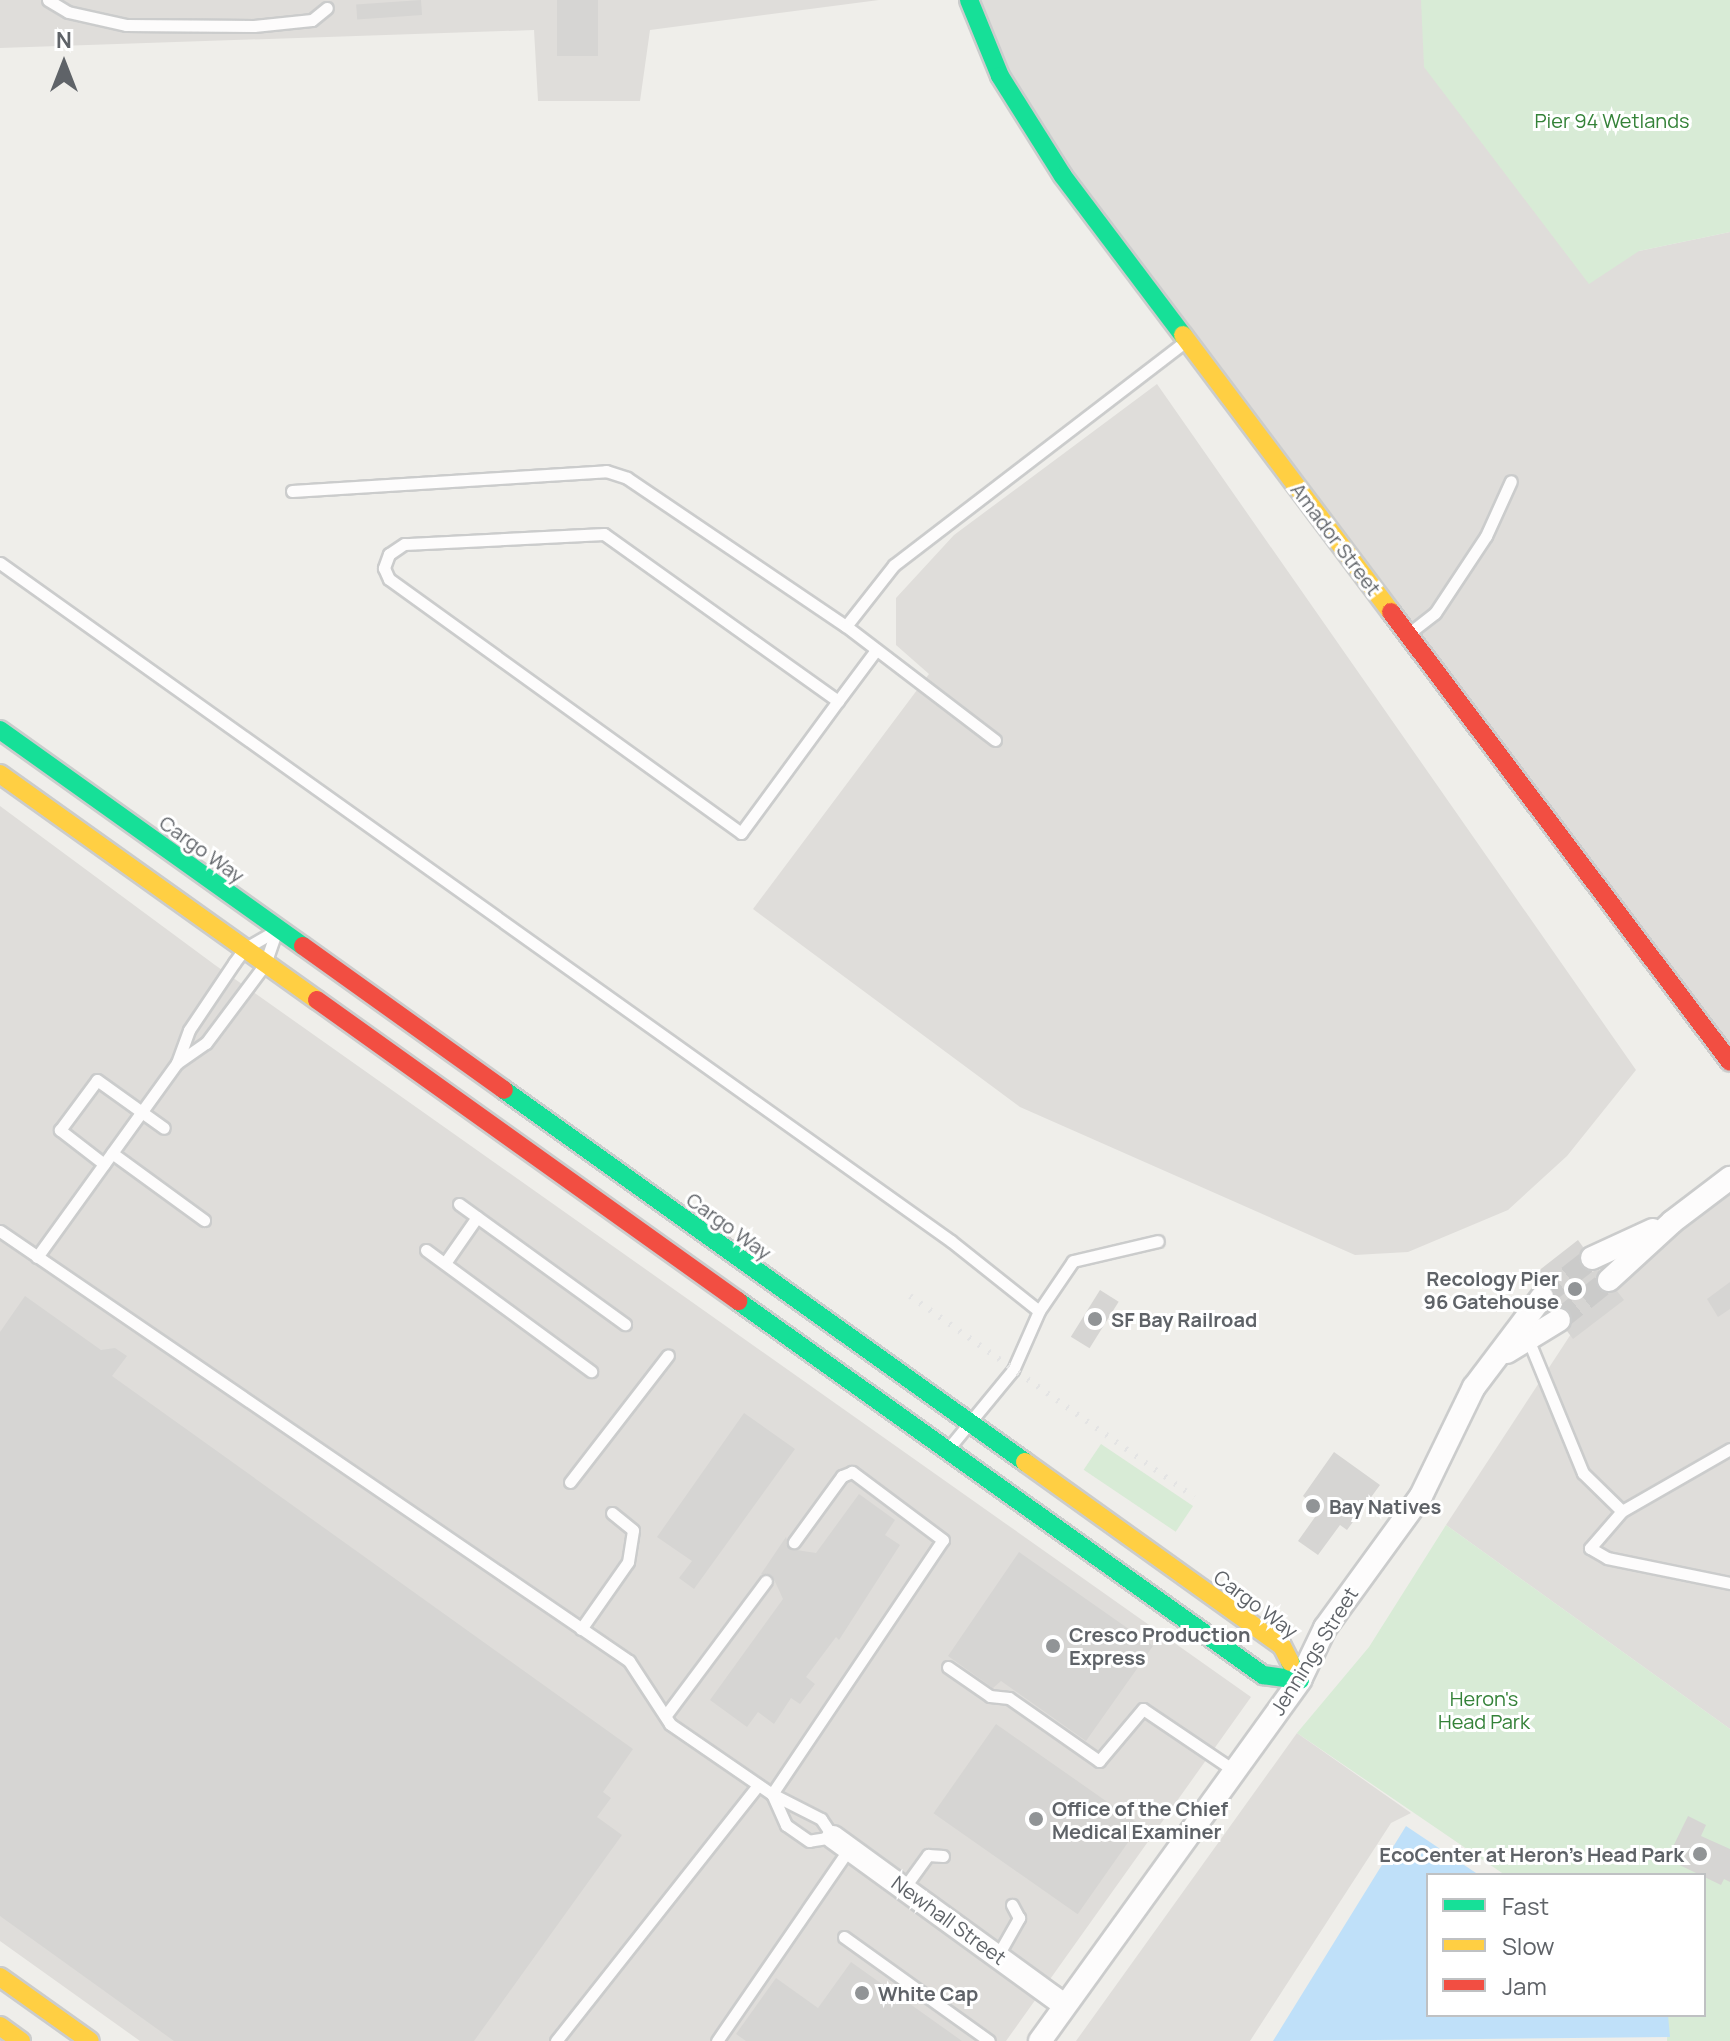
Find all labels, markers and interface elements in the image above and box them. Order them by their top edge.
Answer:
north arrow [24,24,104,104]
text: N [56,25,72,55]
park label: Pier 94 Wetlands [1534,108,1690,132]
street label: Amador Street [1286,478,1386,600]
street label: Cargo Way [155,810,249,888]
street label: Cargo Way [682,1187,776,1265]
place label: Recology Pier 96 Gatehouse [1424,1266,1559,1313]
marker: Recology Pier 96 Gatehouse [1566,1280,1584,1298]
place label: SF Bay Railroad [1111,1307,1257,1331]
marker: SF Bay Railroad [1086,1310,1104,1328]
place label: Bay Natives [1329,1494,1441,1518]
marker: Bay Natives [1304,1497,1322,1515]
street label: Cargo Way [1209,1565,1303,1643]
street label: Jennings Street [1265,1583,1363,1719]
place label: Cresco Production Express [1069,1622,1250,1669]
marker: Cresco Production Express [1044,1637,1062,1655]
park label: Heron's Head Park [1438,1686,1530,1733]
place label: Office of the Chief Medical Examiner [1052,1796,1228,1843]
marker: Office of the Chief Medical Examiner [1027,1810,1045,1828]
place label: EcoCenter at Heron's Head Park [1380,1842,1684,1866]
marker: EcoCenter at Heron's Head Park [1691,1845,1709,1863]
street label: Newhall Street [887,1870,1011,1970]
legend [1426,1873,1706,2017]
text: Fast [1502,1889,1549,1922]
text: Slow [1502,1929,1555,1962]
text: Jam [1502,1969,1547,2002]
place label: White Cap [878,1981,978,2005]
marker: White Cap [853,1984,871,2002]

